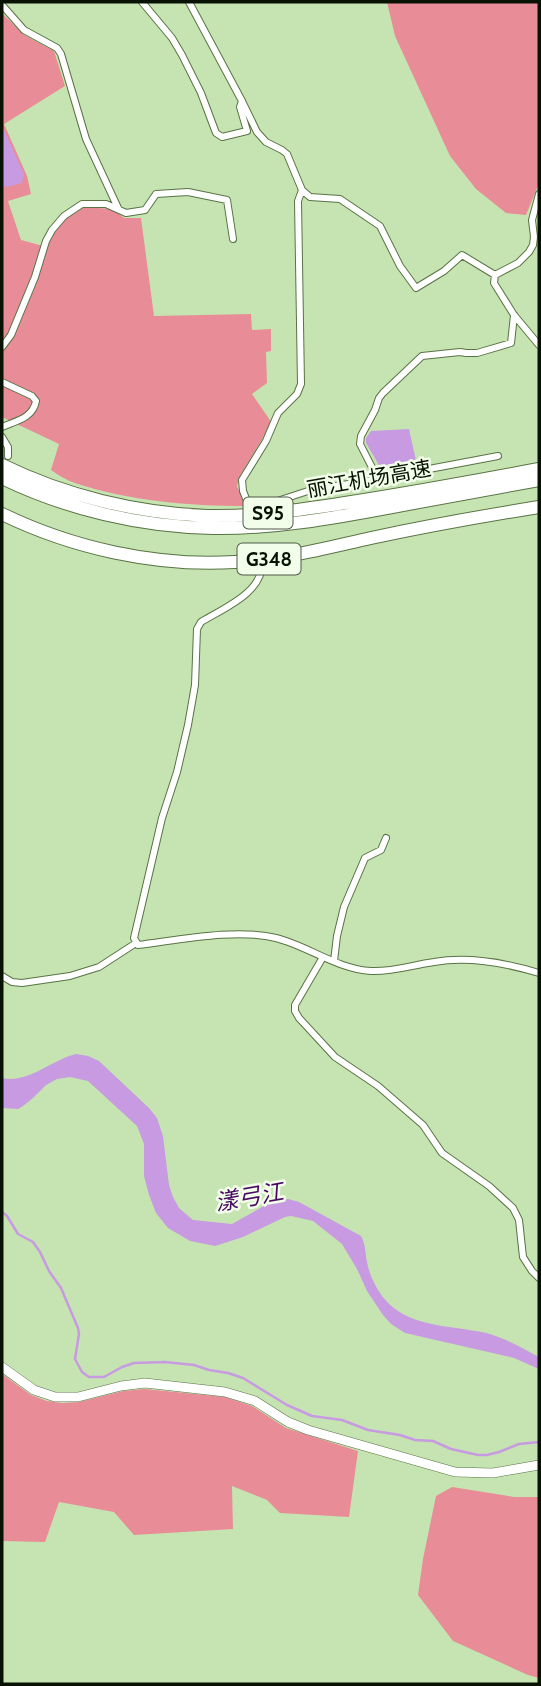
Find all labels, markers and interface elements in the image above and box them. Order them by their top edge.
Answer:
street label: 丽江机场高速 [305,455,433,502]
road number: S95 [244,498,292,528]
road number: G348 [238,544,300,574]
water label: 漾弓江 [213,1177,288,1217]

